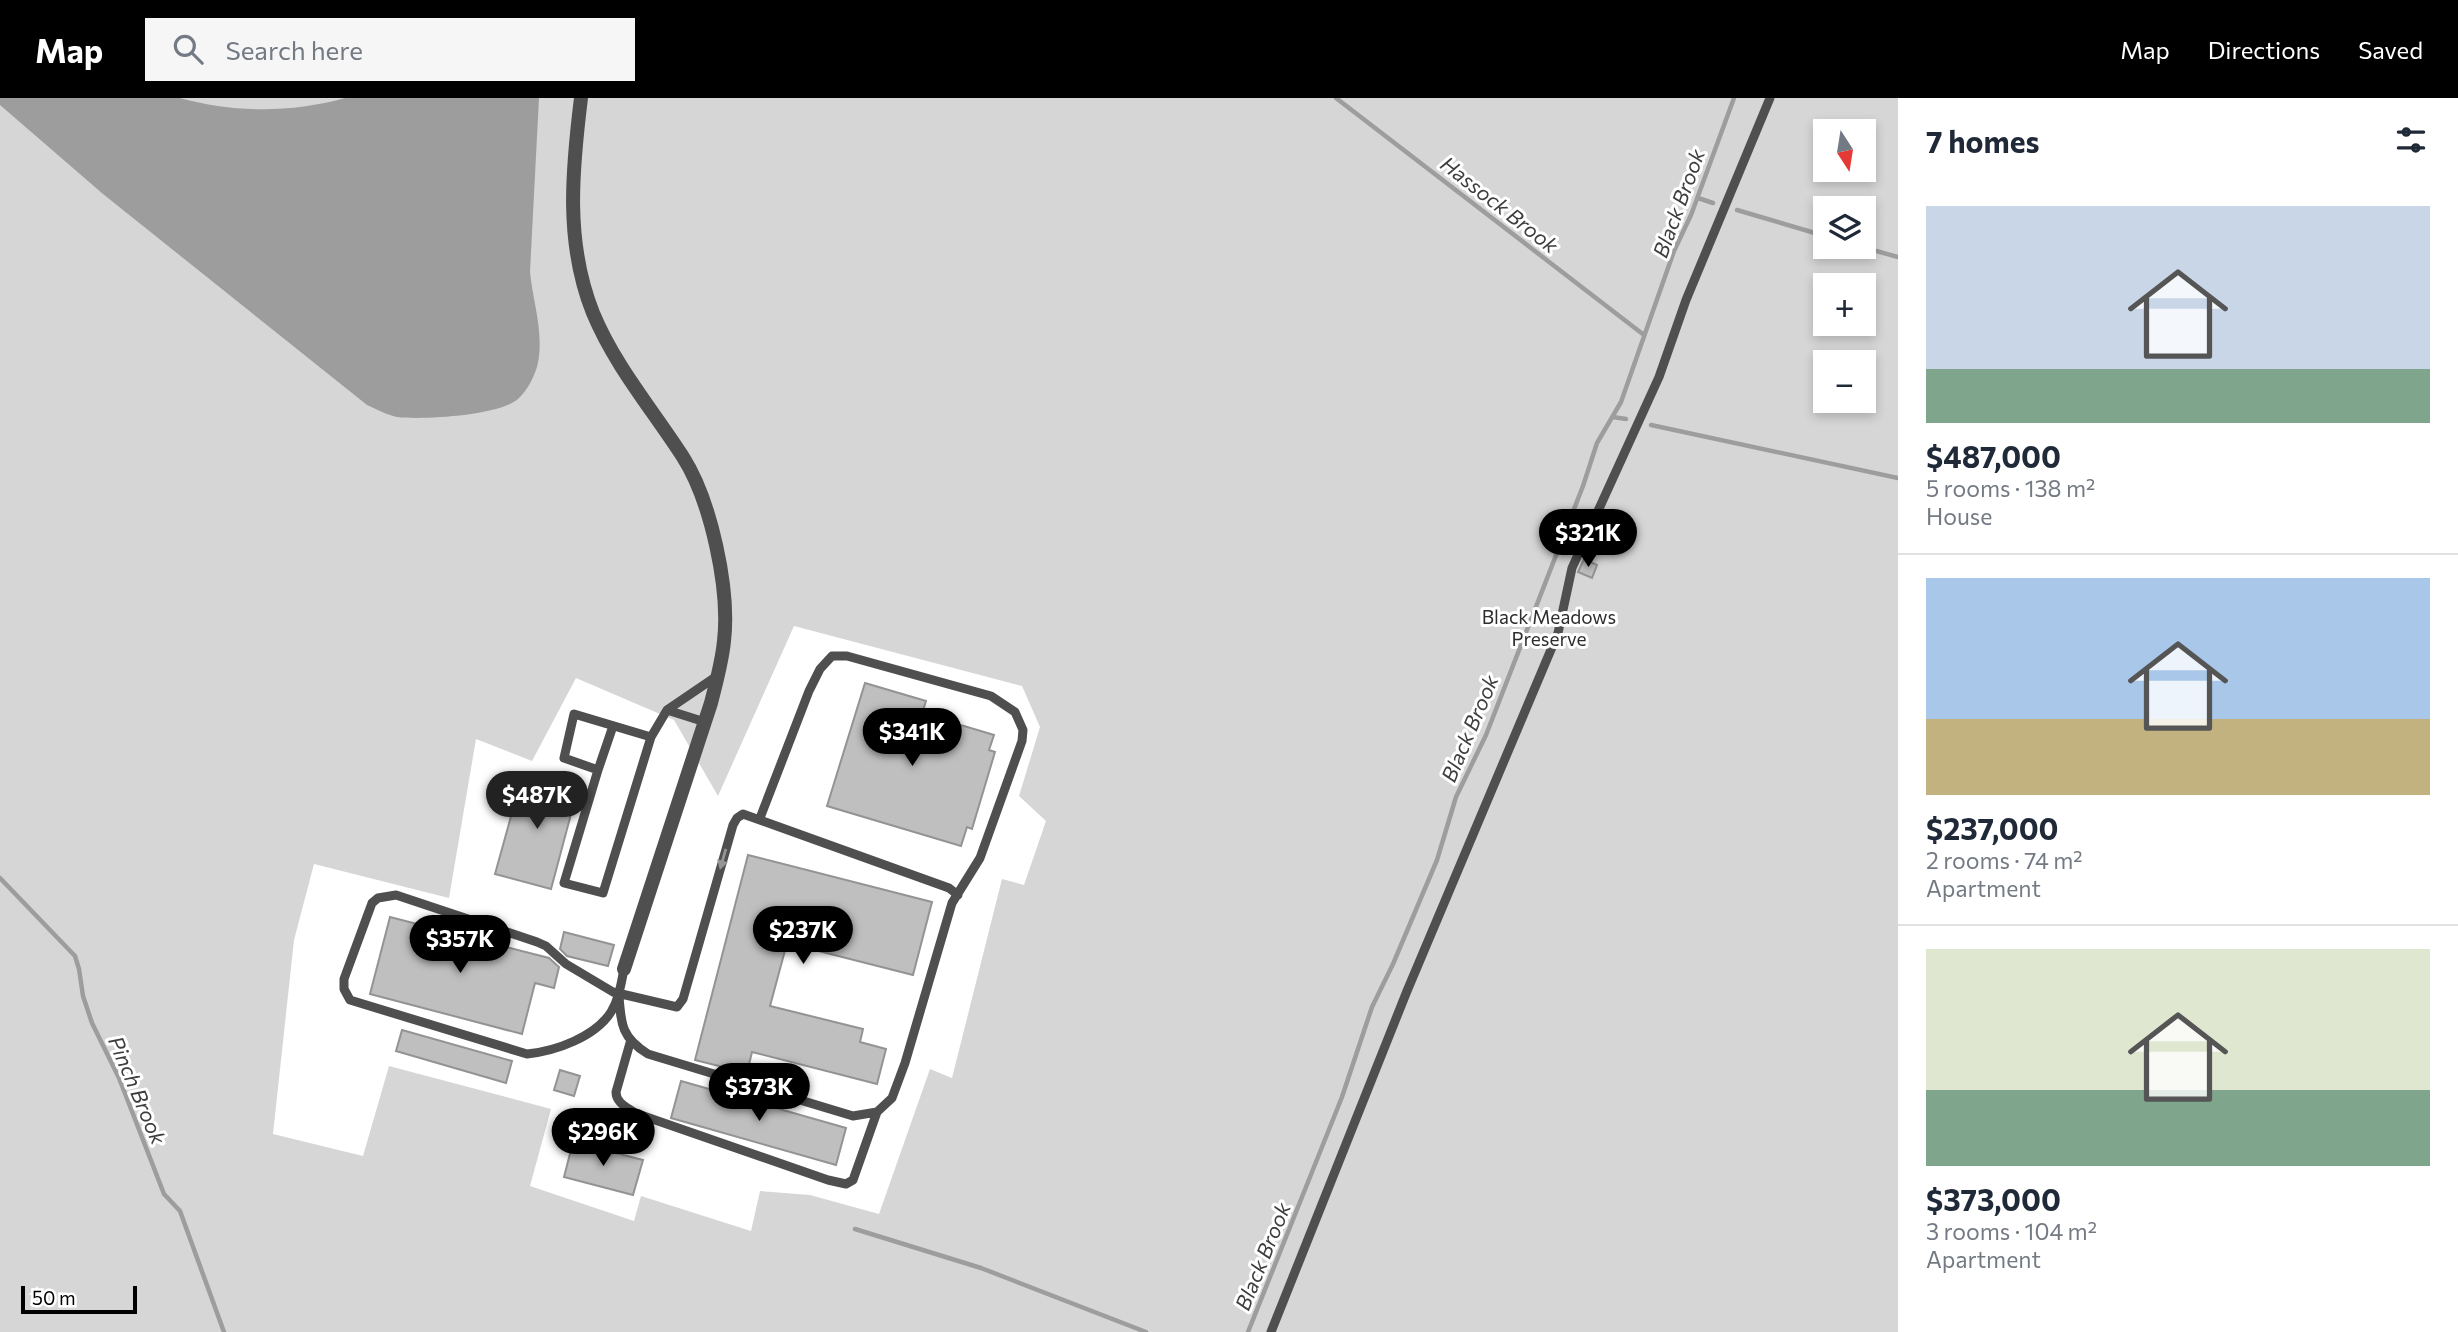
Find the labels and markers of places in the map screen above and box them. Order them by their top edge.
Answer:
pin: $321K [1539,510,1637,569]
pin: $341K [863,708,961,768]
pin: $487K [488,772,586,831]
pin: $237K [754,906,852,966]
pin: $357K [411,916,509,975]
pin: $373K [710,1063,808,1123]
pin: $296K [554,1108,652,1168]

